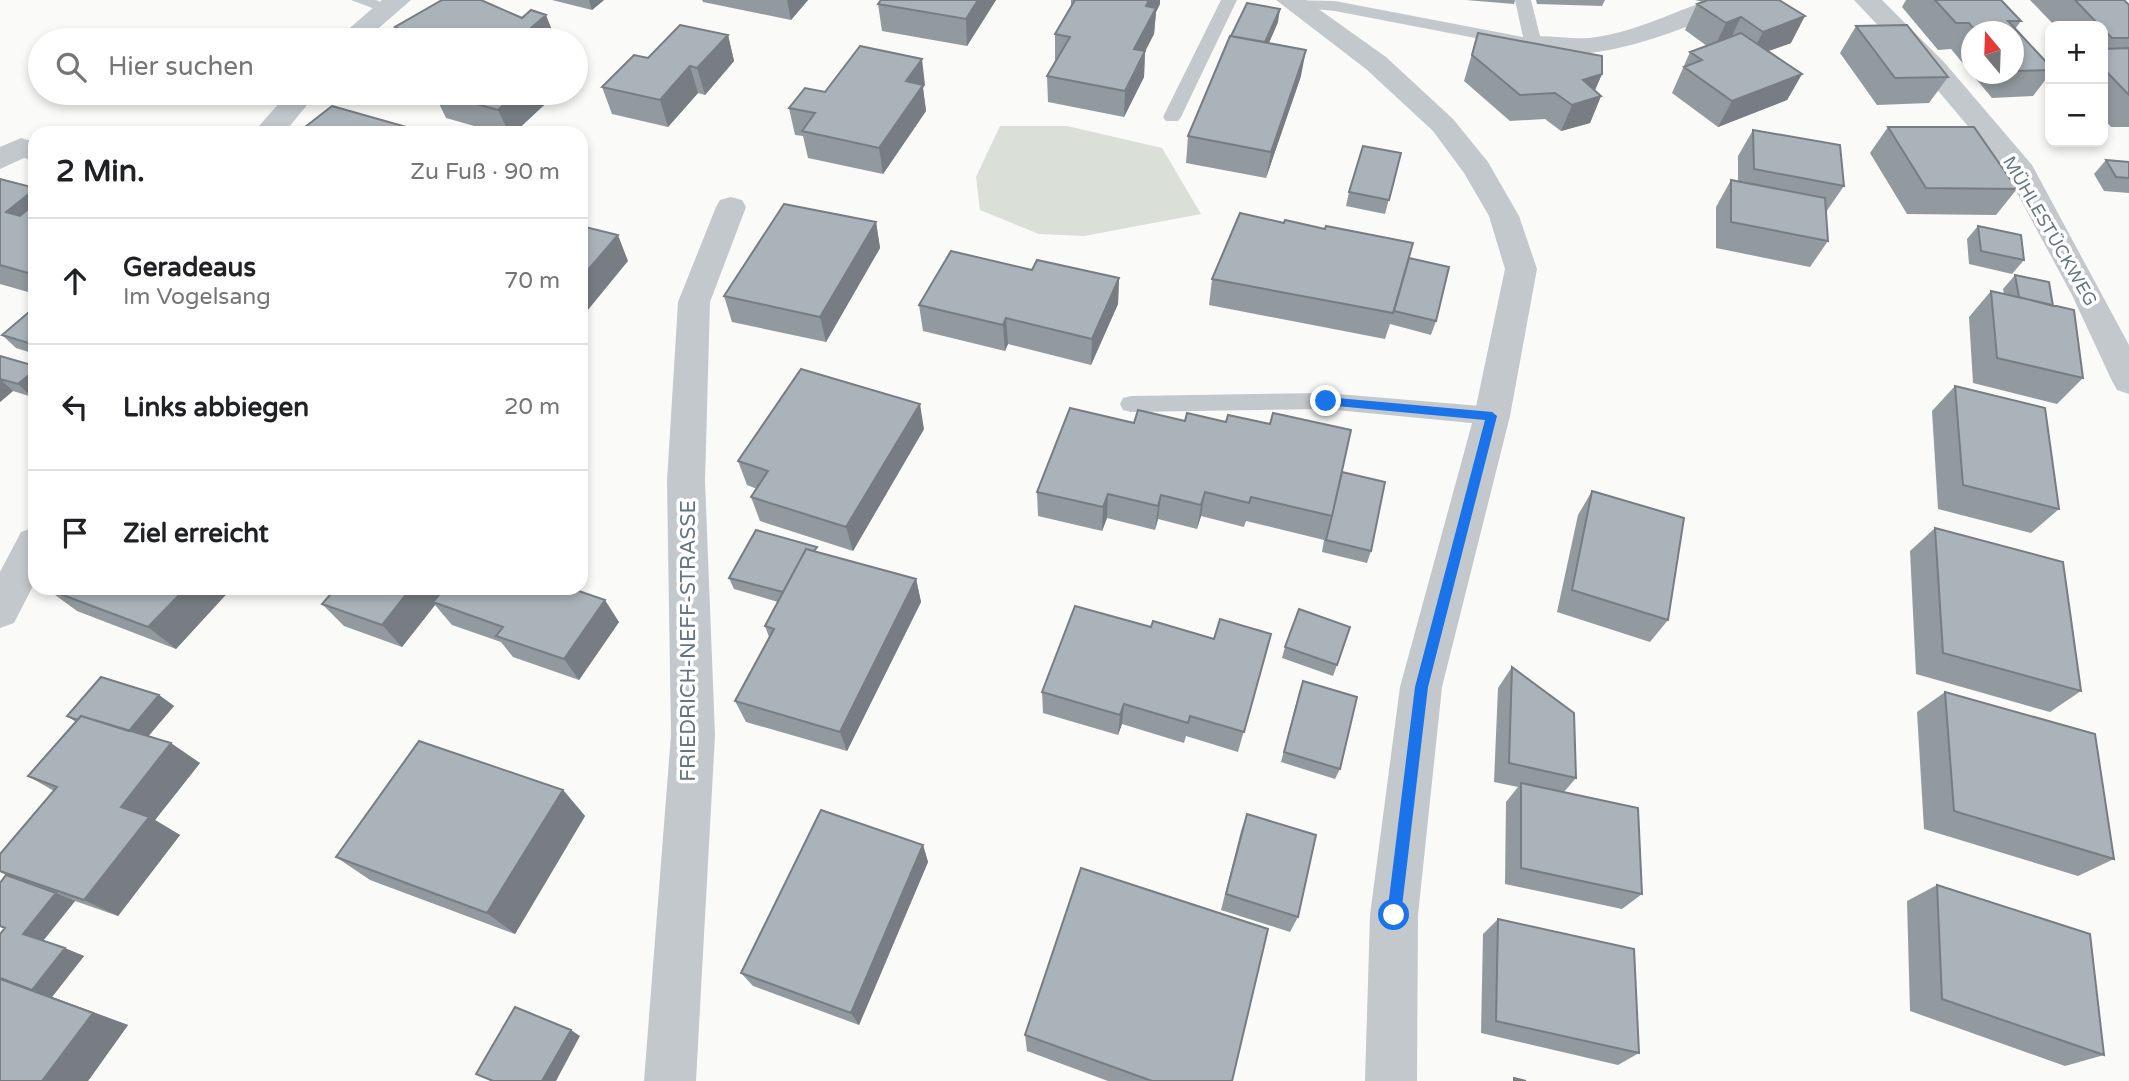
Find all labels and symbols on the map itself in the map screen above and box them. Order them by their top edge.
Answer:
north arrow [1961,21,2024,84]
street label: MÜHLESTÜCKWEG [1998,152,2102,310]
route end [1310,385,1341,416]
street label: FRIEDRICH-NEFF-STRASSE [676,500,701,782]
route start [1378,899,1409,930]

